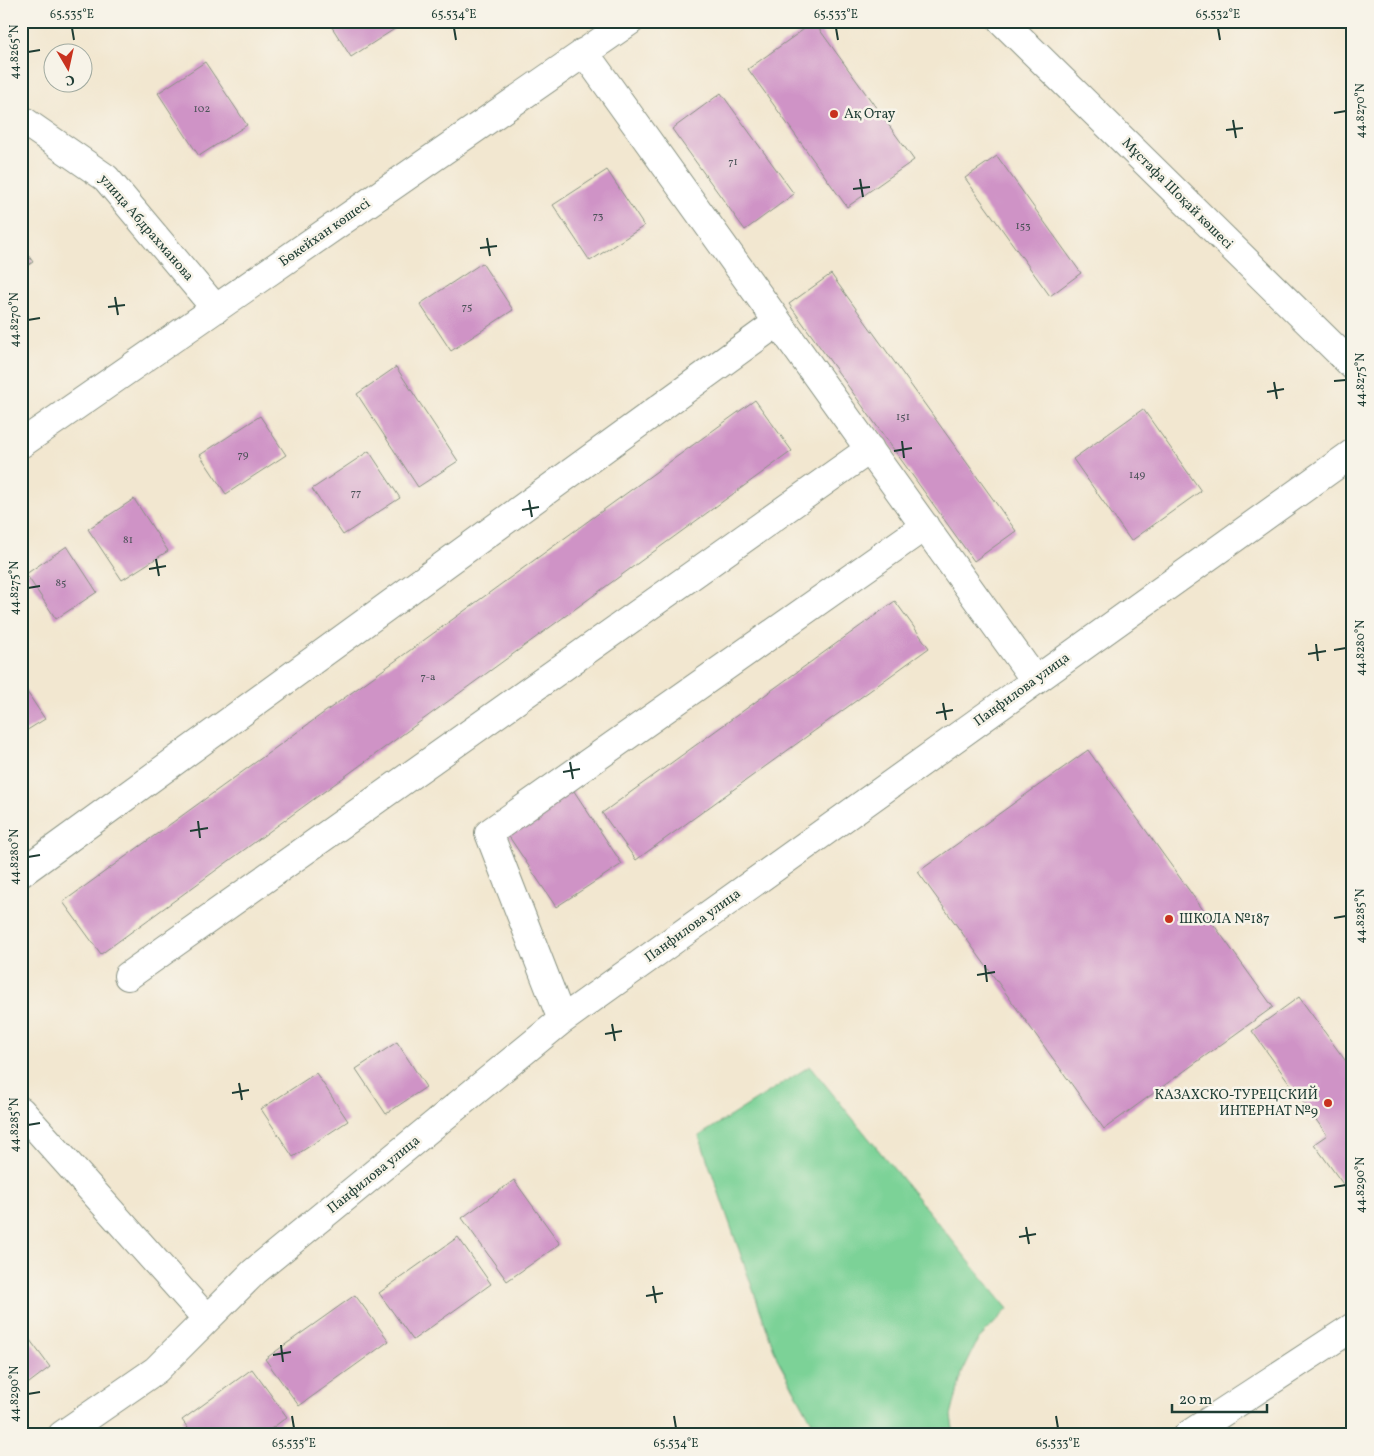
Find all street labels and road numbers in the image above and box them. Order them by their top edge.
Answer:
street label: Мұстафа Шоқай көшесі [1117,134,1237,254]
street label: улица Абдрахманова [94,171,198,285]
street label: Бөкейхан көшесі [276,194,374,272]
street label: Панфилова улица [970,649,1074,731]
street label: Панфилова улица [641,885,745,967]
street label: Панфилова улица [323,1132,425,1218]

